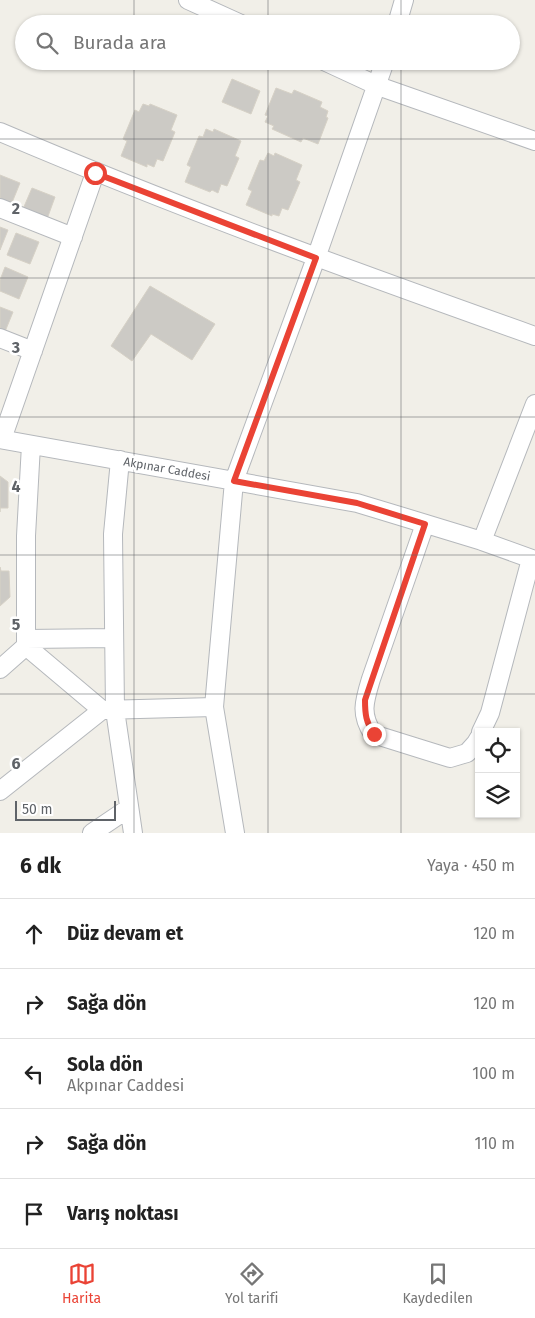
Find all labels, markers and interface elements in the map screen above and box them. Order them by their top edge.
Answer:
search box [15,15,520,70]
icon: search [33,29,61,57]
text: Burada ara [73,31,167,54]
route start [84,162,107,185]
text: 2 [12,199,20,218]
text: 3 [11,338,20,357]
street label: Akpınar Caddesi [122,454,212,484]
text: 4 [11,477,21,496]
text: 5 [12,615,21,634]
route end [363,723,386,746]
map controls [475,728,520,818]
button: locate [475,728,520,773]
text: 6 [11,754,21,773]
button: layers [475,773,520,818]
scale bar [15,798,116,821]
text: 50 m [22,801,53,818]
text: 6 dk [20,853,61,879]
text: Yaya · 450 m [427,856,515,875]
icon: ahead [20,920,48,948]
text: Düz devam et [67,922,183,945]
text: 120 m [473,924,515,943]
icon: right [20,990,48,1018]
text: Sağa dön [67,992,147,1015]
text: 120 m [473,994,515,1013]
text: Sola dön [67,1053,143,1076]
icon: left [20,1060,48,1088]
text: 100 m [472,1064,515,1083]
text: Akpınar Caddesi [67,1076,184,1095]
icon: right [20,1130,48,1158]
text: Sağa dön [67,1132,147,1155]
text: 110 m [474,1134,515,1153]
icon: arrive [20,1200,48,1228]
text: Varış noktası [67,1202,179,1225]
tab: Harita [62,1260,101,1307]
tab: Yol tarifi [225,1260,278,1307]
tab: Kaydedilen [402,1260,473,1307]

